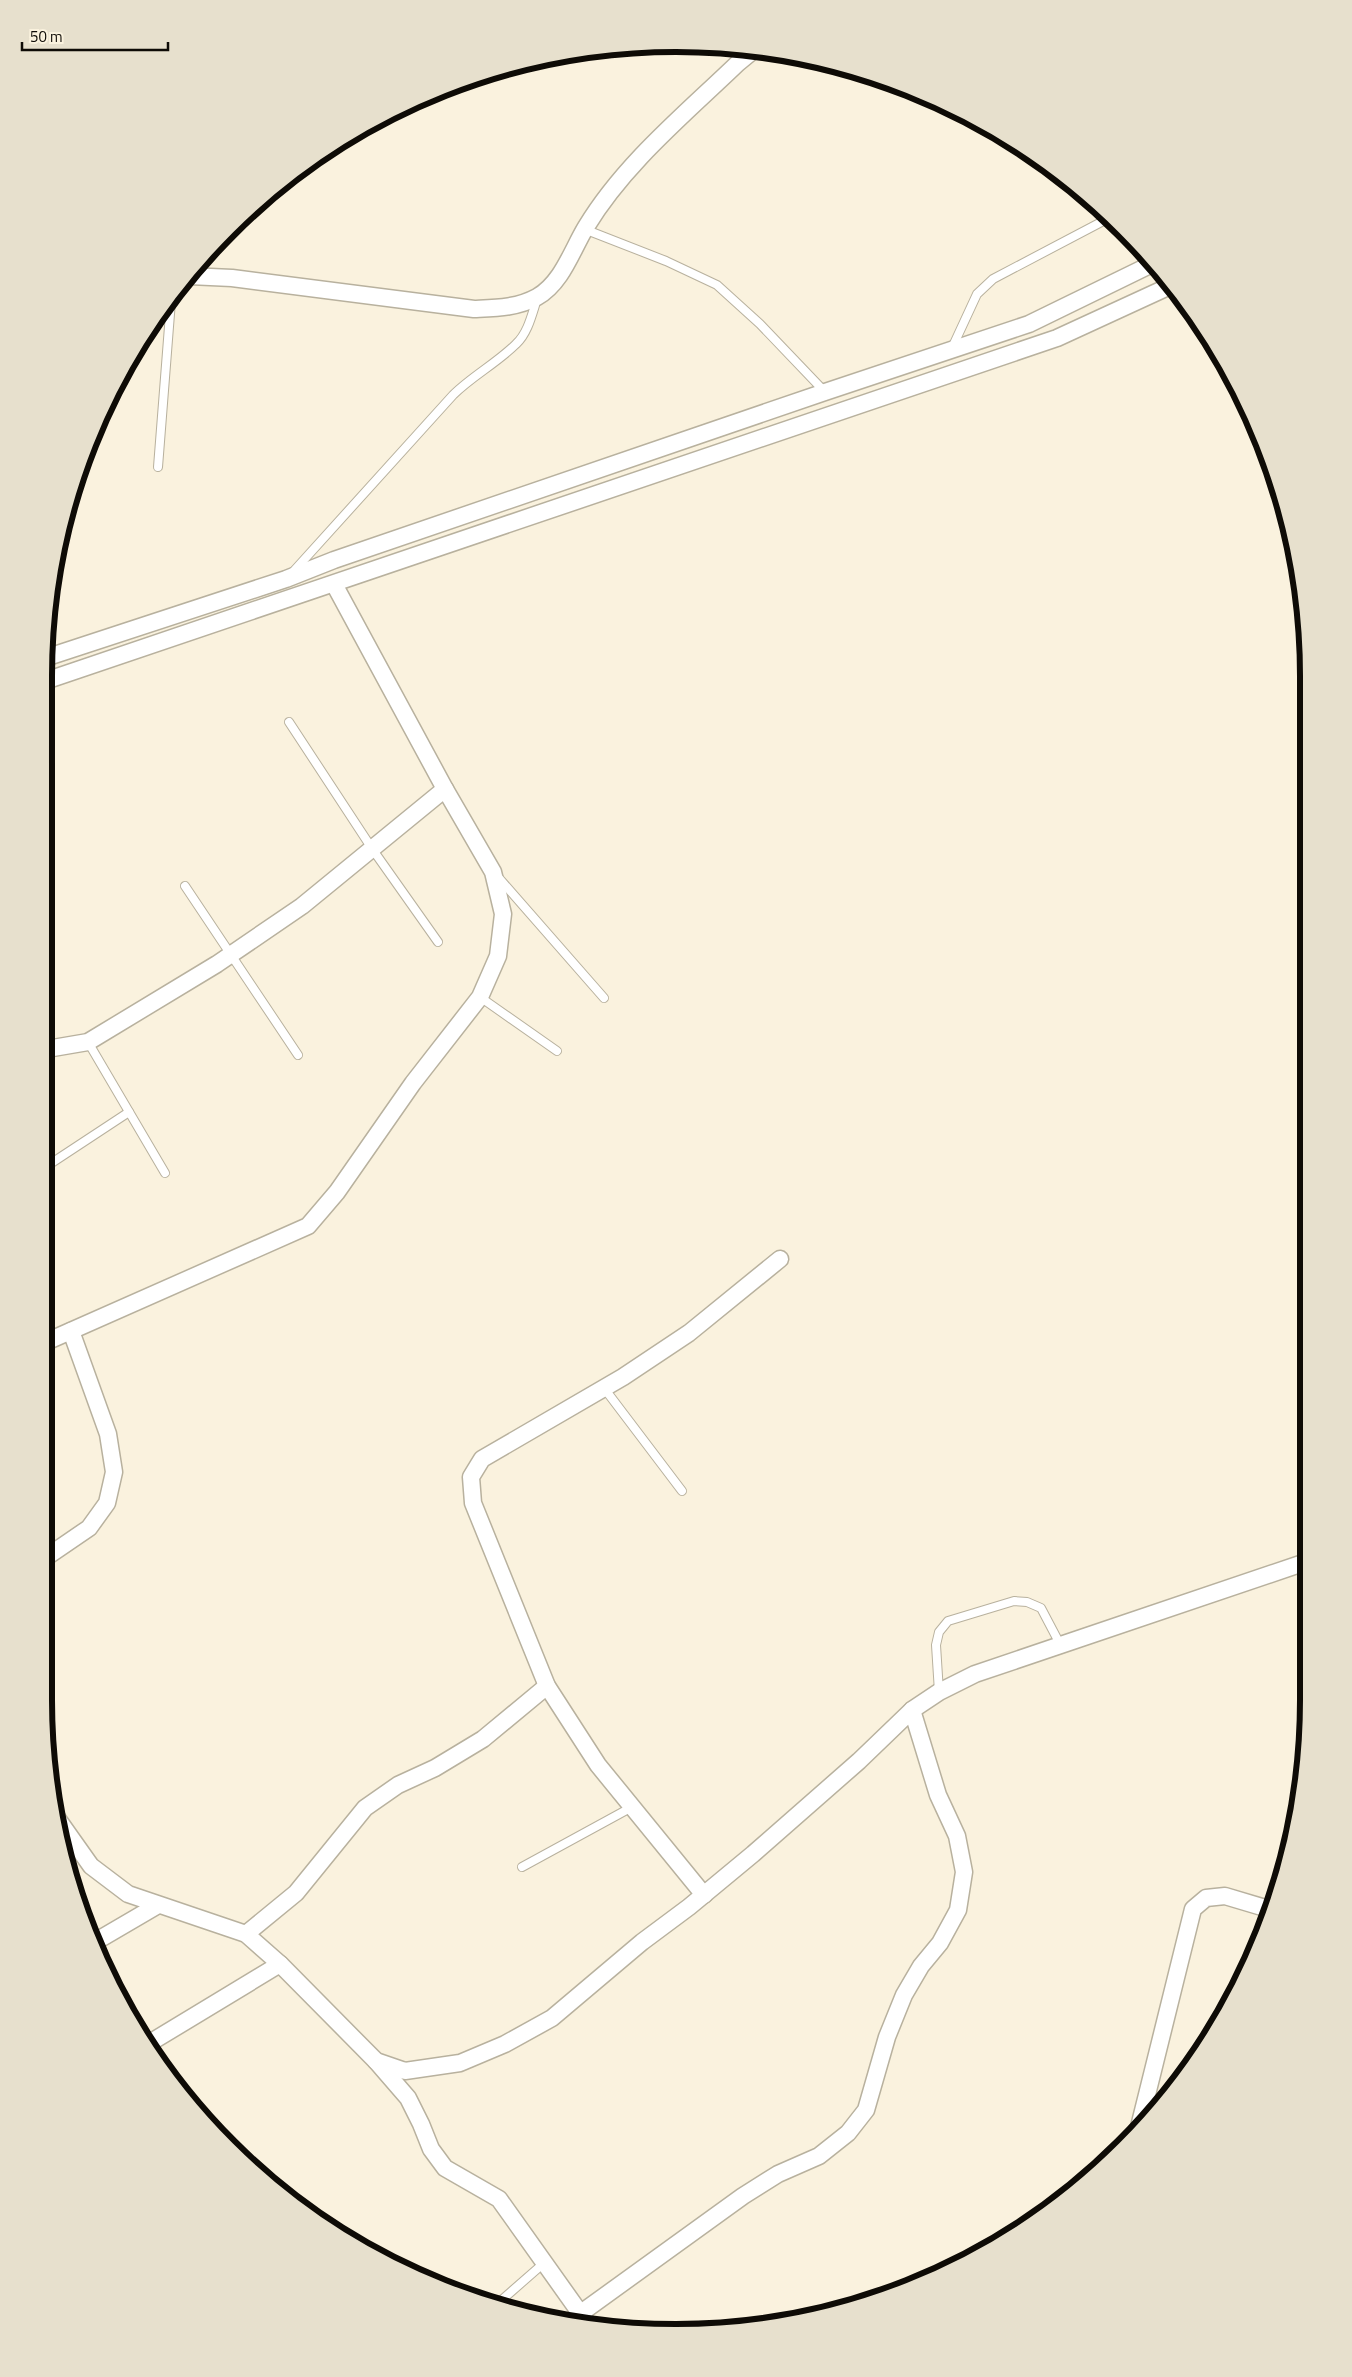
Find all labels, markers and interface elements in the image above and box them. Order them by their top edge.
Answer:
scale bar [22,20,169,52]
text: 50 m [30,25,63,48]

